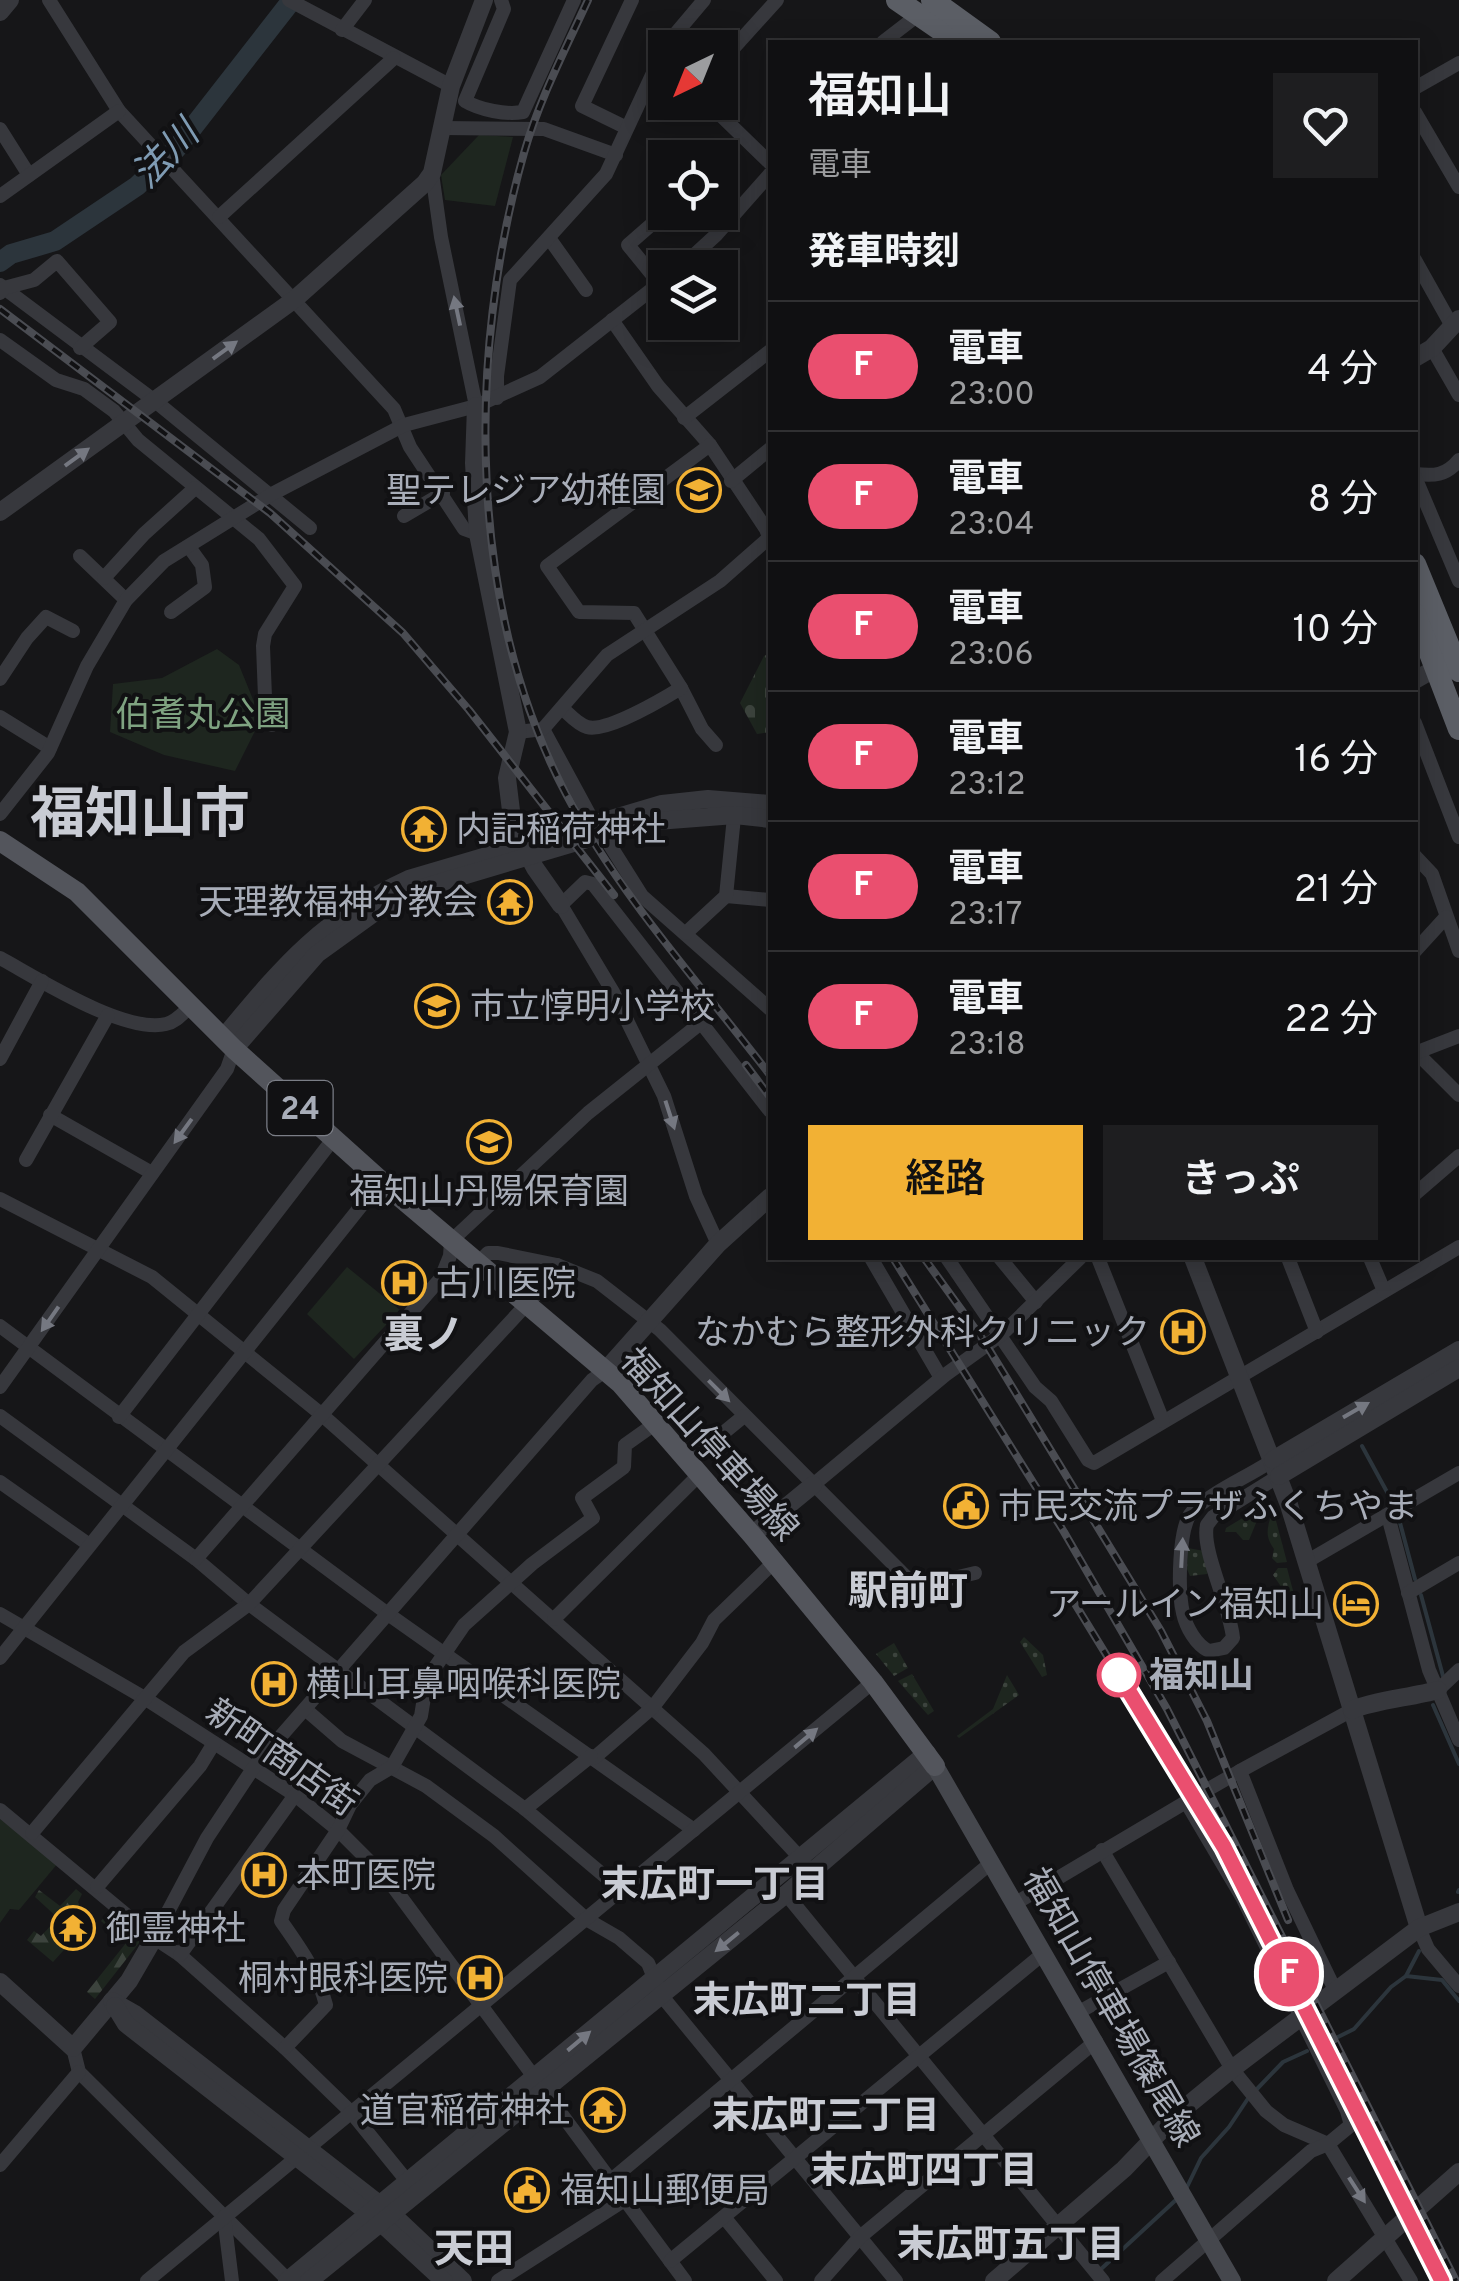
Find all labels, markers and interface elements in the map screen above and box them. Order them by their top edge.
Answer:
north arrow [648,30,738,120]
map controls [648,30,738,340]
text: 福知山 [808,70,952,130]
button: heart [1273,73,1378,178]
water label: 法川 [123,109,214,201]
button: locate [648,140,738,230]
text: 電車 [808,147,872,187]
text: 発車時刻 [808,230,960,279]
button: layers [648,250,738,340]
one-way arrow [448,295,464,326]
text: 電車 [948,327,1024,376]
one-way arrow [212,340,238,360]
text: F [853,344,873,388]
text: 4 分 [1307,347,1378,396]
text: 23:00 [948,376,1035,416]
one-way arrow [64,447,90,467]
text: 電車 [948,457,1024,506]
school or university icon: 聖テレジア幼稚園 [676,467,722,513]
place label: 聖テレジア幼稚園 [386,471,666,515]
text: F [853,474,873,518]
text: 8 分 [1308,477,1378,526]
text: 23:04 [948,506,1034,546]
text: 電車 [948,587,1024,636]
text: F [853,604,873,648]
text: 10 分 [1292,607,1378,656]
text: 23:06 [948,636,1034,676]
park label: 伯耆丸公園 [115,695,291,739]
text: 電車 [948,717,1024,766]
text: F [853,734,873,778]
text: 16 分 [1294,737,1378,786]
text: 23:12 [948,766,1026,806]
district label: 福知山市 [30,783,250,853]
temple icon: 内記稲荷神社 [401,806,447,852]
place label: 内記稲荷神社 [456,810,666,854]
text: 電車 [948,847,1024,896]
text: F [853,864,873,908]
text: 21 分 [1294,867,1378,916]
temple icon: 天理教福神分教会 [487,879,533,925]
place label: 天理教福神分教会 [198,883,478,927]
text: 23:17 [948,896,1023,936]
text: 電車 [948,977,1024,1026]
school or university icon: 市立惇明小学校 [414,983,460,1029]
place label: 市立惇明小学校 [470,987,715,1031]
text: F [853,994,873,1038]
text: 22 分 [1285,997,1378,1046]
text: 23:18 [948,1026,1026,1066]
road number: 24 [268,1081,332,1135]
one-way arrow [664,1100,679,1130]
one-way arrow [173,1117,193,1144]
school or university icon: 福知山丹陽保育園 [466,1119,512,1165]
button: 経路 [808,1125,1083,1240]
button: きっぷ [1103,1125,1378,1240]
place label: 福知山丹陽保育園 [349,1172,629,1216]
hospital icon: 古川医院 [381,1260,427,1306]
place label: 古川医院 [436,1264,576,1308]
one-way arrow [41,1305,60,1332]
hospital icon: なかむら整形外科クリニック [1160,1309,1206,1355]
district label: 裏ノ [384,1313,464,1363]
place label: なかむら整形外科クリニック [695,1313,1150,1357]
street label: 福知山停車場線 [609,1340,806,1552]
one-way arrow [707,1378,731,1402]
one-way arrow [1342,1401,1370,1419]
public building icon: 市民交流プラザふくちやま [943,1483,989,1529]
place label: 市民交流プラザふくちやま [998,1487,1418,1531]
one-way arrow [1175,1536,1191,1568]
district label: 駅前町 [848,1569,968,1619]
hotel icon: アールイン福知山 [1333,1581,1379,1627]
place label: アールイン福知山 [1046,1585,1324,1629]
marker: 福知山 [1098,1654,1140,1696]
place label: 福知山 [1149,1656,1254,1700]
hospital icon: 横山耳鼻咽喉科医院 [251,1661,297,1707]
place label: 横山耳鼻咽喉科医院 [306,1665,621,1709]
street label: 新町商店街 [196,1691,365,1828]
one-way arrow [793,1728,818,1749]
hospital icon: 本町医院 [241,1852,287,1898]
place label: 本町医院 [296,1856,436,1900]
street label: 福知山停車場篠尾線 [1012,1861,1207,2156]
district label: 末広町一丁目 [601,1863,829,1912]
temple icon: 御霊神社 [50,1905,96,1951]
place label: 御霊神社 [106,1909,246,1953]
one-way arrow [714,1931,740,1952]
line badge: F [1256,1942,1322,2006]
text: F [1279,1952,1299,1996]
hospital icon: 桐村眼科医院 [457,1955,503,2001]
place label: 桐村眼科医院 [238,1959,448,2003]
district label: 末広町二丁目 [693,1979,921,2028]
one-way arrow [566,2031,591,2052]
temple icon: 道官稲荷神社 [580,2087,626,2133]
place label: 道官稲荷神社 [360,2091,570,2135]
district label: 末広町三丁目 [712,2094,940,2143]
district label: 末広町四丁目 [810,2149,1038,2198]
public building icon: 福知山郵便局 [504,2167,550,2213]
place label: 福知山郵便局 [560,2171,770,2215]
one-way arrow [1348,2176,1366,2204]
district label: 末広町五丁目 [897,2223,1125,2272]
district label: 天田 [434,2227,514,2277]

